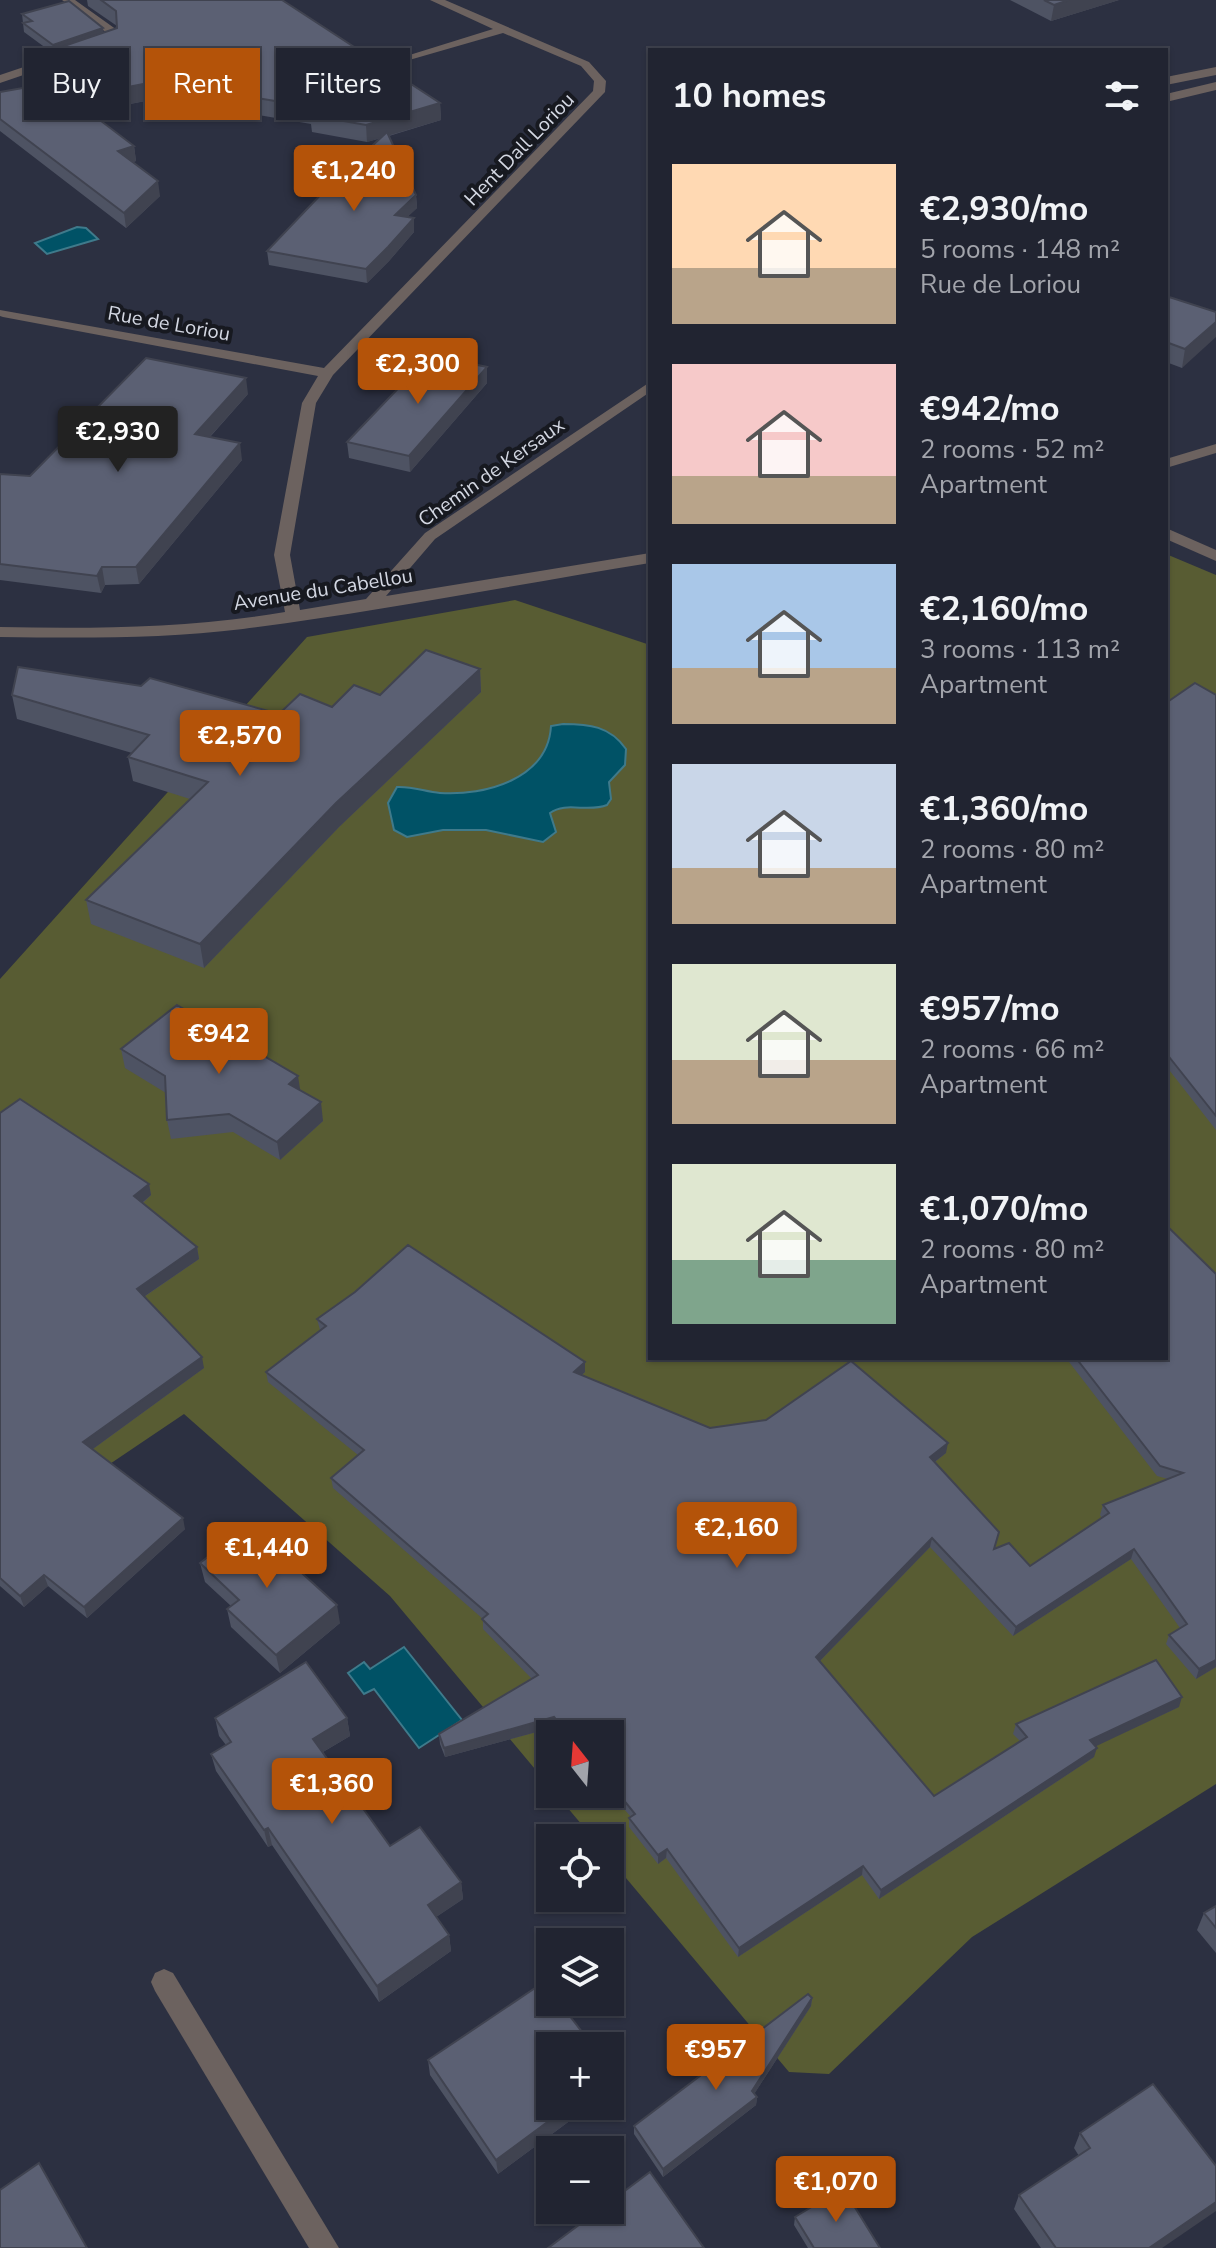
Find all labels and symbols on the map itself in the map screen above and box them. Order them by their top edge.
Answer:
street label: Hent Dall Loriou [458,87,580,212]
pin: €1,240 [289,145,419,213]
street label: Rue de Loriou [106,299,232,348]
pin: €2,300 [353,338,483,406]
pin: €2,930 [53,406,183,474]
street label: Chemin de Kersaux [413,411,570,533]
street label: Avenue du Cabellou [231,562,415,617]
pin: €2,570 [175,710,305,778]
pin: €942 [172,1008,266,1076]
pin: €2,160 [672,1502,802,1570]
pin: €1,440 [202,1522,332,1590]
north arrow [536,1720,624,1808]
pin: €1,360 [267,1758,397,1826]
pin: €957 [669,2024,763,2092]
pin: €1,070 [771,2156,901,2224]

